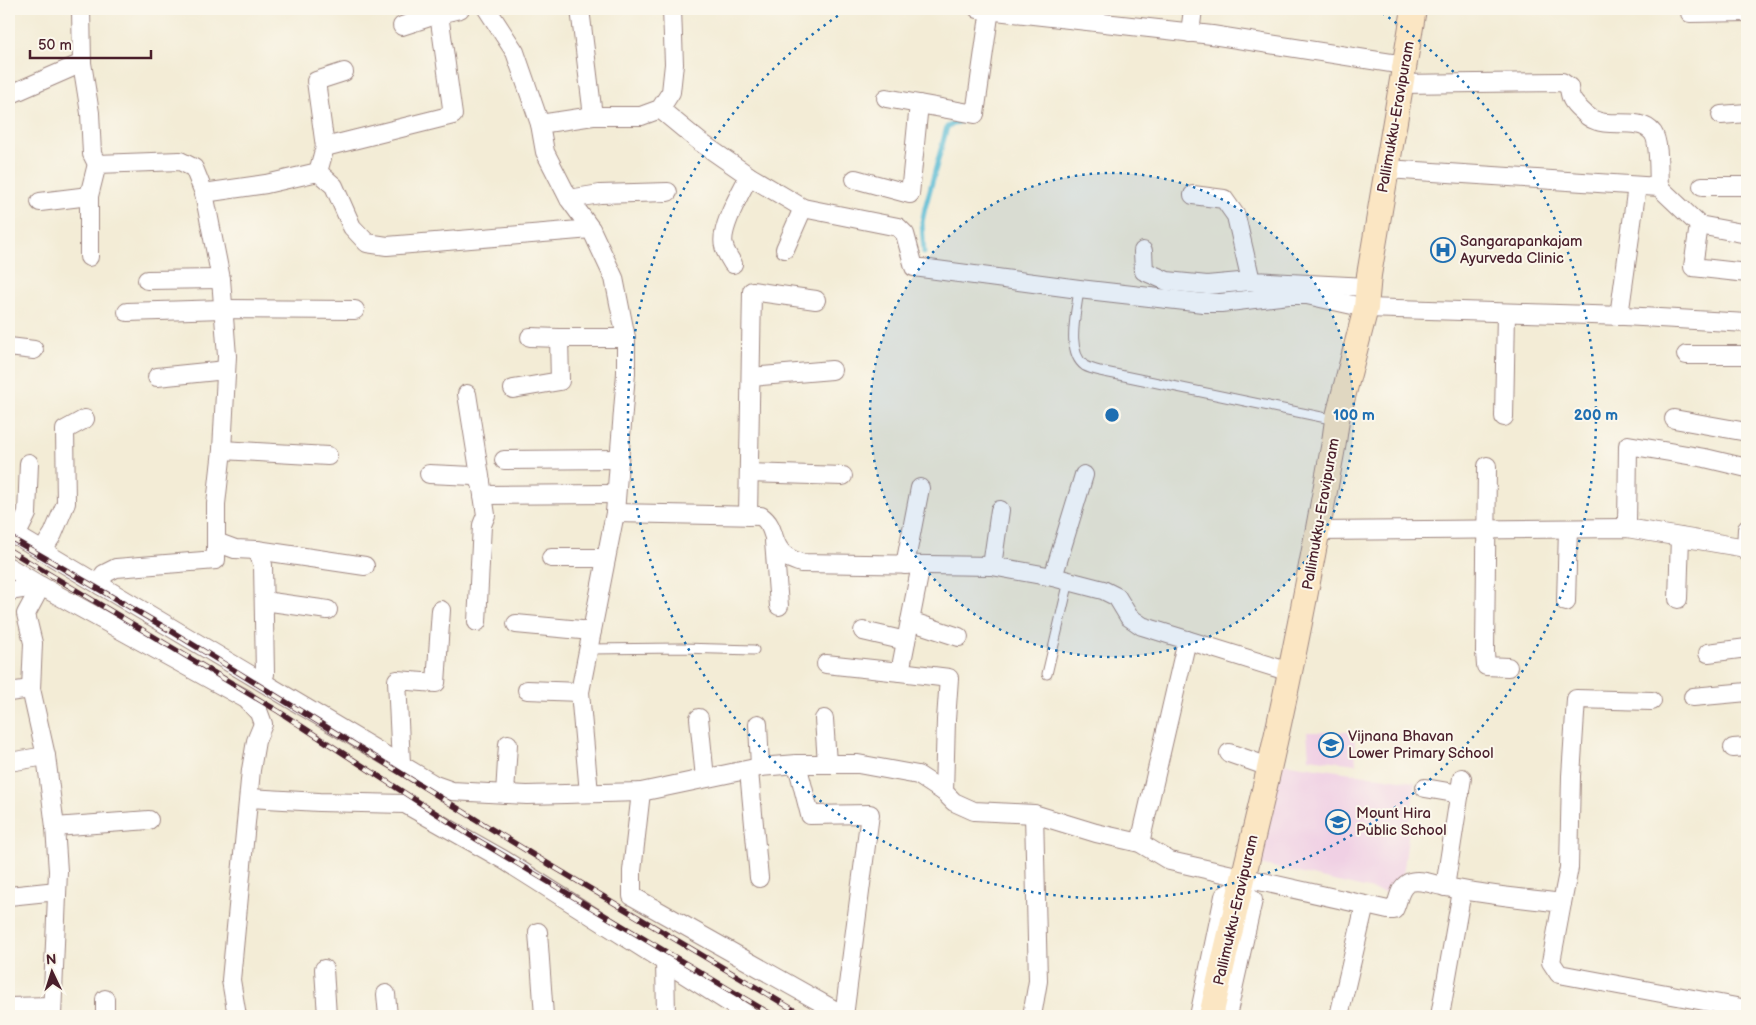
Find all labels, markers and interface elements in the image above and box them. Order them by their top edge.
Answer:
scale bar [30,28,151,60]
text: 50 m [38,36,72,55]
street label: Pallimukku-Eravipuram [1373,40,1419,194]
place label: Sangarapankajam Ayurveda Clinic [1460,232,1583,268]
hospital icon: Sangarapankajam Ayurveda Clinic [1430,237,1456,263]
centre of rings [1103,406,1121,424]
text: 100 m [1333,406,1375,425]
text: 200 m [1574,406,1618,425]
street label: Pallimukku-Eravipuram [1298,437,1344,591]
place label: Vijnana Bhavan Lower Primary School [1348,727,1494,763]
school or university icon: Vijnana Bhavan Lower Primary School [1318,732,1344,758]
place label: Mount Hira Public School [1356,804,1447,840]
school or university icon: Mount Hira Public School [1325,809,1351,835]
street label: Pallimukku-Eravipuram [1209,833,1263,987]
north arrow [28,948,78,998]
text: N [45,951,57,968]

